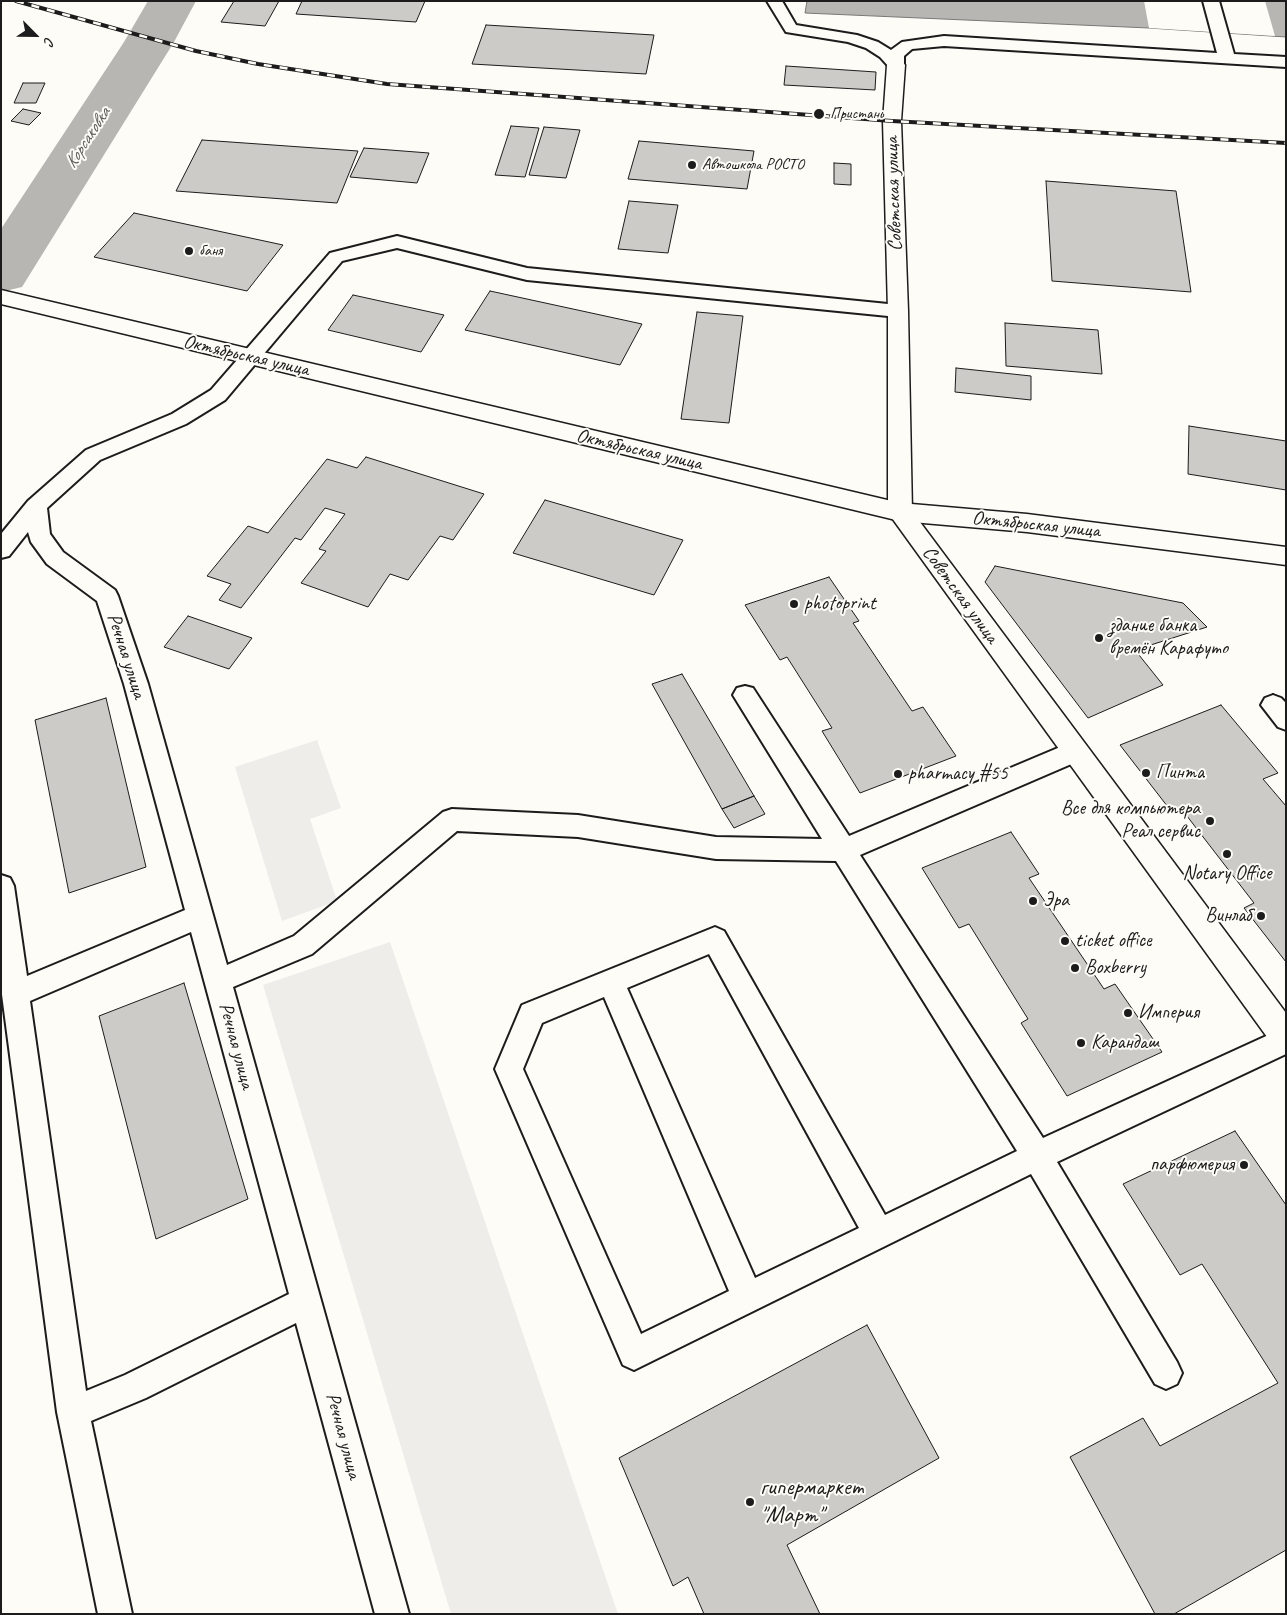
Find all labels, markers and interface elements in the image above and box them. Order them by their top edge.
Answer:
north arrow [10,10,60,60]
text: С [40,35,58,48]
water label: Корсаковка [61,104,115,172]
place label: Пристань [830,104,883,124]
marker: Пристань [812,107,826,121]
street label: Советская улица [880,136,908,252]
place label: Автошкола РОСТО [702,155,804,175]
marker: Автошкола РОСТО [686,159,698,171]
place label: баня [199,241,222,261]
marker: баня [183,245,195,257]
street label: Октябрьская улица [181,330,311,382]
street label: Октябрьская улица [574,424,704,476]
street label: Октябрьская улица [971,506,1101,544]
street label: Советская улица [917,542,1003,648]
place label: photoprint [804,592,875,616]
marker: photoprint [788,598,800,610]
street label: Речная улица [101,610,151,702]
place label: здание банка времён Карафуто [1109,614,1228,661]
marker: здание банка времён Карафуто [1093,632,1105,644]
place label: Пинта [1156,761,1204,785]
place label: pharmacy #55 [908,762,1008,786]
marker: Пинта [1140,767,1152,779]
marker: pharmacy #55 [892,768,904,780]
place label: Все для компьютера Реал сервис [1061,797,1200,844]
marker: Все для компьютера Реал сервис [1204,815,1216,827]
marker: Notary Office [1221,848,1233,860]
place label: Notary Office [1182,862,1272,886]
place label: Эра [1043,889,1069,913]
marker: Эра [1027,895,1039,907]
place label: Винлаб [1205,904,1251,928]
marker: Винлаб [1255,910,1267,922]
place label: ticket office [1075,929,1151,953]
marker: ticket office [1059,935,1071,947]
place label: Boxberry [1085,956,1146,980]
marker: Boxberry [1069,962,1081,974]
street label: Речная улица [213,1000,259,1092]
place label: Империя [1138,1001,1199,1025]
marker: Империя [1122,1007,1134,1019]
place label: Карандаш [1091,1031,1159,1055]
marker: Карандаш [1075,1037,1087,1049]
place label: парфюмерия [1150,1153,1234,1177]
marker: парфюмерия [1238,1159,1250,1171]
street label: Речная улица [320,1390,366,1482]
place label: гипермаркет "Март" [760,1474,863,1530]
marker: гипермаркет "Март" [744,1496,756,1508]

